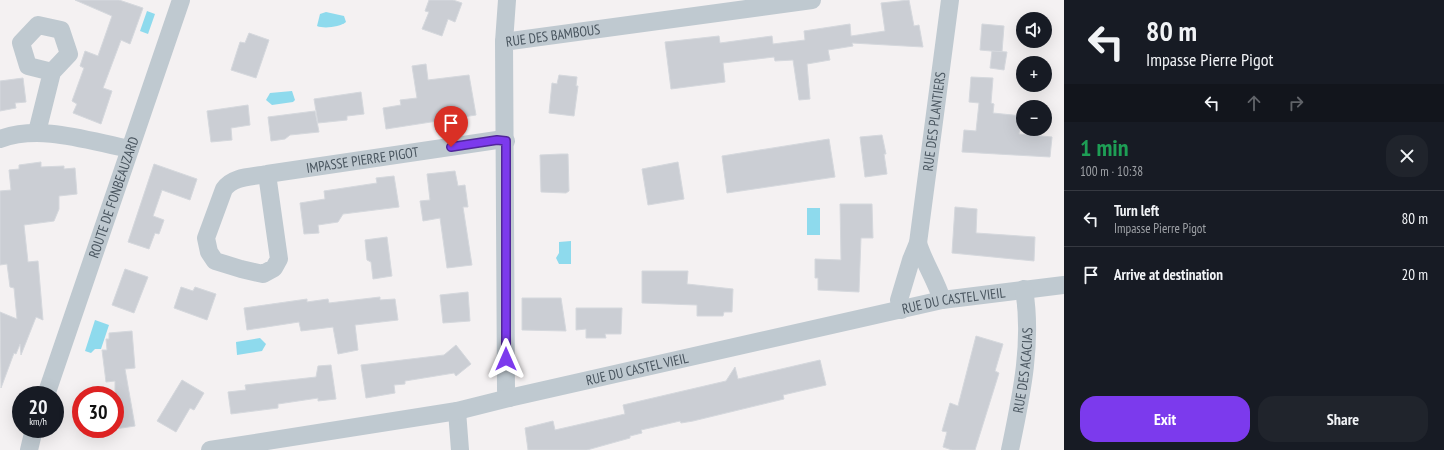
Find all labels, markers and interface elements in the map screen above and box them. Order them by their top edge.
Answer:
map controls [1016,12,1052,136]
button: sound [1016,12,1052,48]
text: 80 m [1146,12,1197,49]
icon: left [1080,16,1132,68]
street label: RUE DES BAMBOUS [505,20,601,51]
text: Impasse Pierre Pigot [1146,48,1273,71]
button: + [1016,56,1052,92]
street label: RUE DES PLANTIERS [919,71,949,172]
icon: left [1201,92,1223,114]
icon: ahead [1243,92,1265,114]
icon: right [1285,92,1307,114]
button: − [1016,100,1052,136]
pin [434,106,468,147]
icon: arrive [440,112,462,134]
text: 1 min [1080,132,1128,163]
street label: ROUTE DE FONBEAUZARD [85,134,143,260]
button: close [1386,135,1428,177]
street label: IMPASSE PIERRE PIGOT [305,143,420,177]
text: 100 m · 10:38 [1080,163,1143,180]
text: Turn left [1114,201,1159,220]
icon: left [1080,208,1102,230]
text: 80 m [1402,209,1428,228]
text: Impasse Pierre Pigot [1114,220,1206,237]
icon: arrive [1080,264,1102,286]
text: Arrive at destination [1114,265,1223,284]
text: 20 m [1402,265,1428,284]
street label: RUE DU CASTEL VIEIL [900,283,1006,318]
street label: RUE DES ACACIAS [1009,327,1036,414]
position arrow [485,338,527,380]
street label: RUE DU CASTEL VIEIL [584,349,690,389]
speed limit sign: 30 [72,386,124,438]
text: 20 [28,394,48,420]
button: Exit [1080,396,1250,442]
button: Share [1258,396,1428,442]
text: km/h [29,415,47,428]

